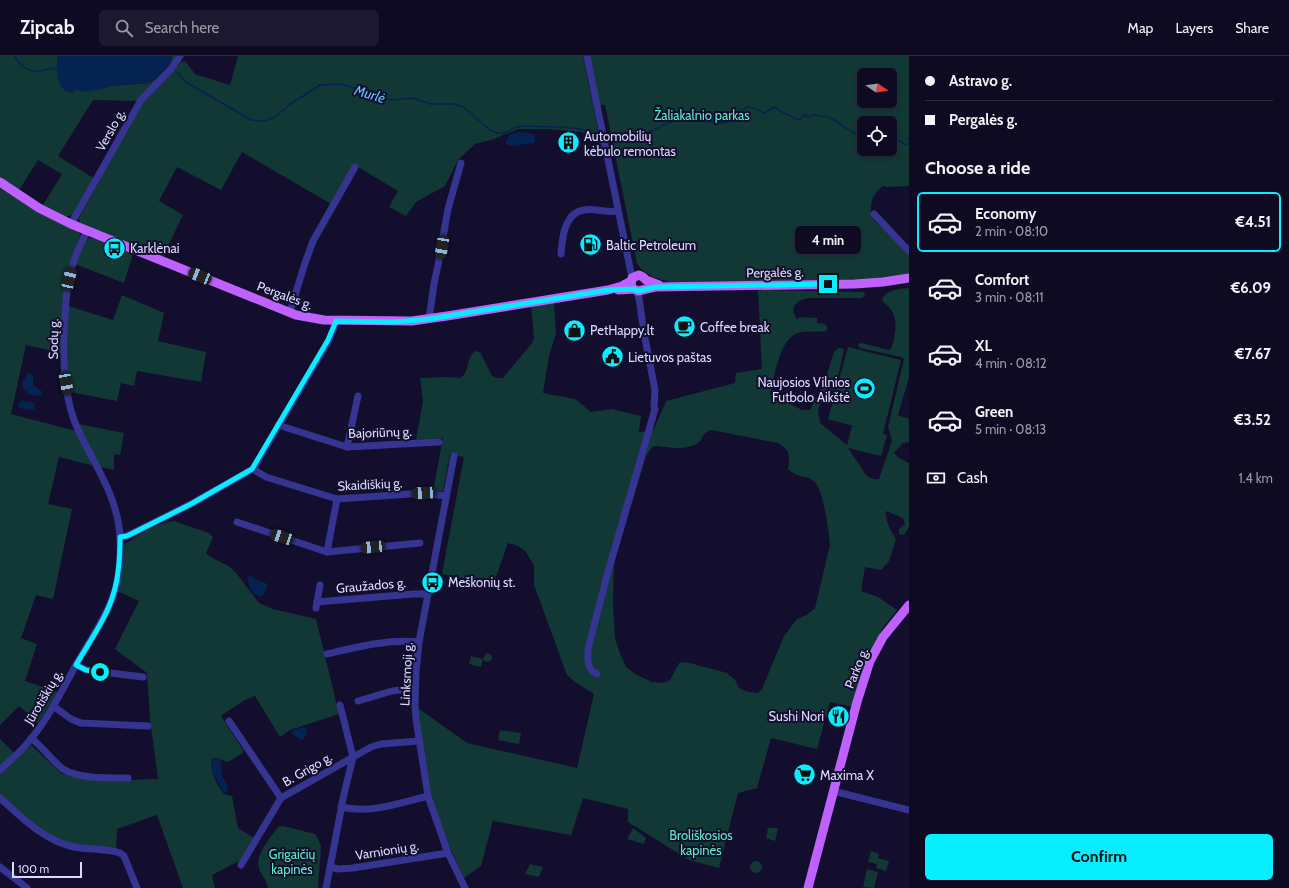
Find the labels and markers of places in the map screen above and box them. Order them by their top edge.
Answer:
place label: Automobilių kėbulo remontas [584,128,677,159]
building icon: Automobilių kėbulo remontas [556,130,582,156]
fuel station icon: Baltic Petroleum [577,232,603,258]
bus stop icon: Karklėnai [101,235,127,261]
place label: Baltic Petroleum [606,237,696,253]
place label: Karklėnai [130,240,180,256]
cafe icon: Coffee break [671,314,697,340]
shop icon: PetHappy.lt [561,317,587,343]
place label: Coffee break [700,319,770,335]
place label: PetHappy.lt [590,322,655,338]
public building icon: Lietuvos paštas [600,344,626,370]
place label: Lietuvos paštas [628,349,712,365]
place label: Naujosios Vilnios Futbolo Aikštė [758,374,851,405]
sports icon: Naujosios Vilnios Futbolo Aikštė [852,376,878,402]
bus stop icon: Meškonių st. [420,569,446,595]
place label: Meškonių st. [448,574,516,590]
restaurant icon: Sushi Nori [826,703,852,729]
place label: Sushi Nori [769,708,824,724]
supermarket icon: Maxima X [792,762,818,788]
place label: Maxima X [820,767,874,783]

